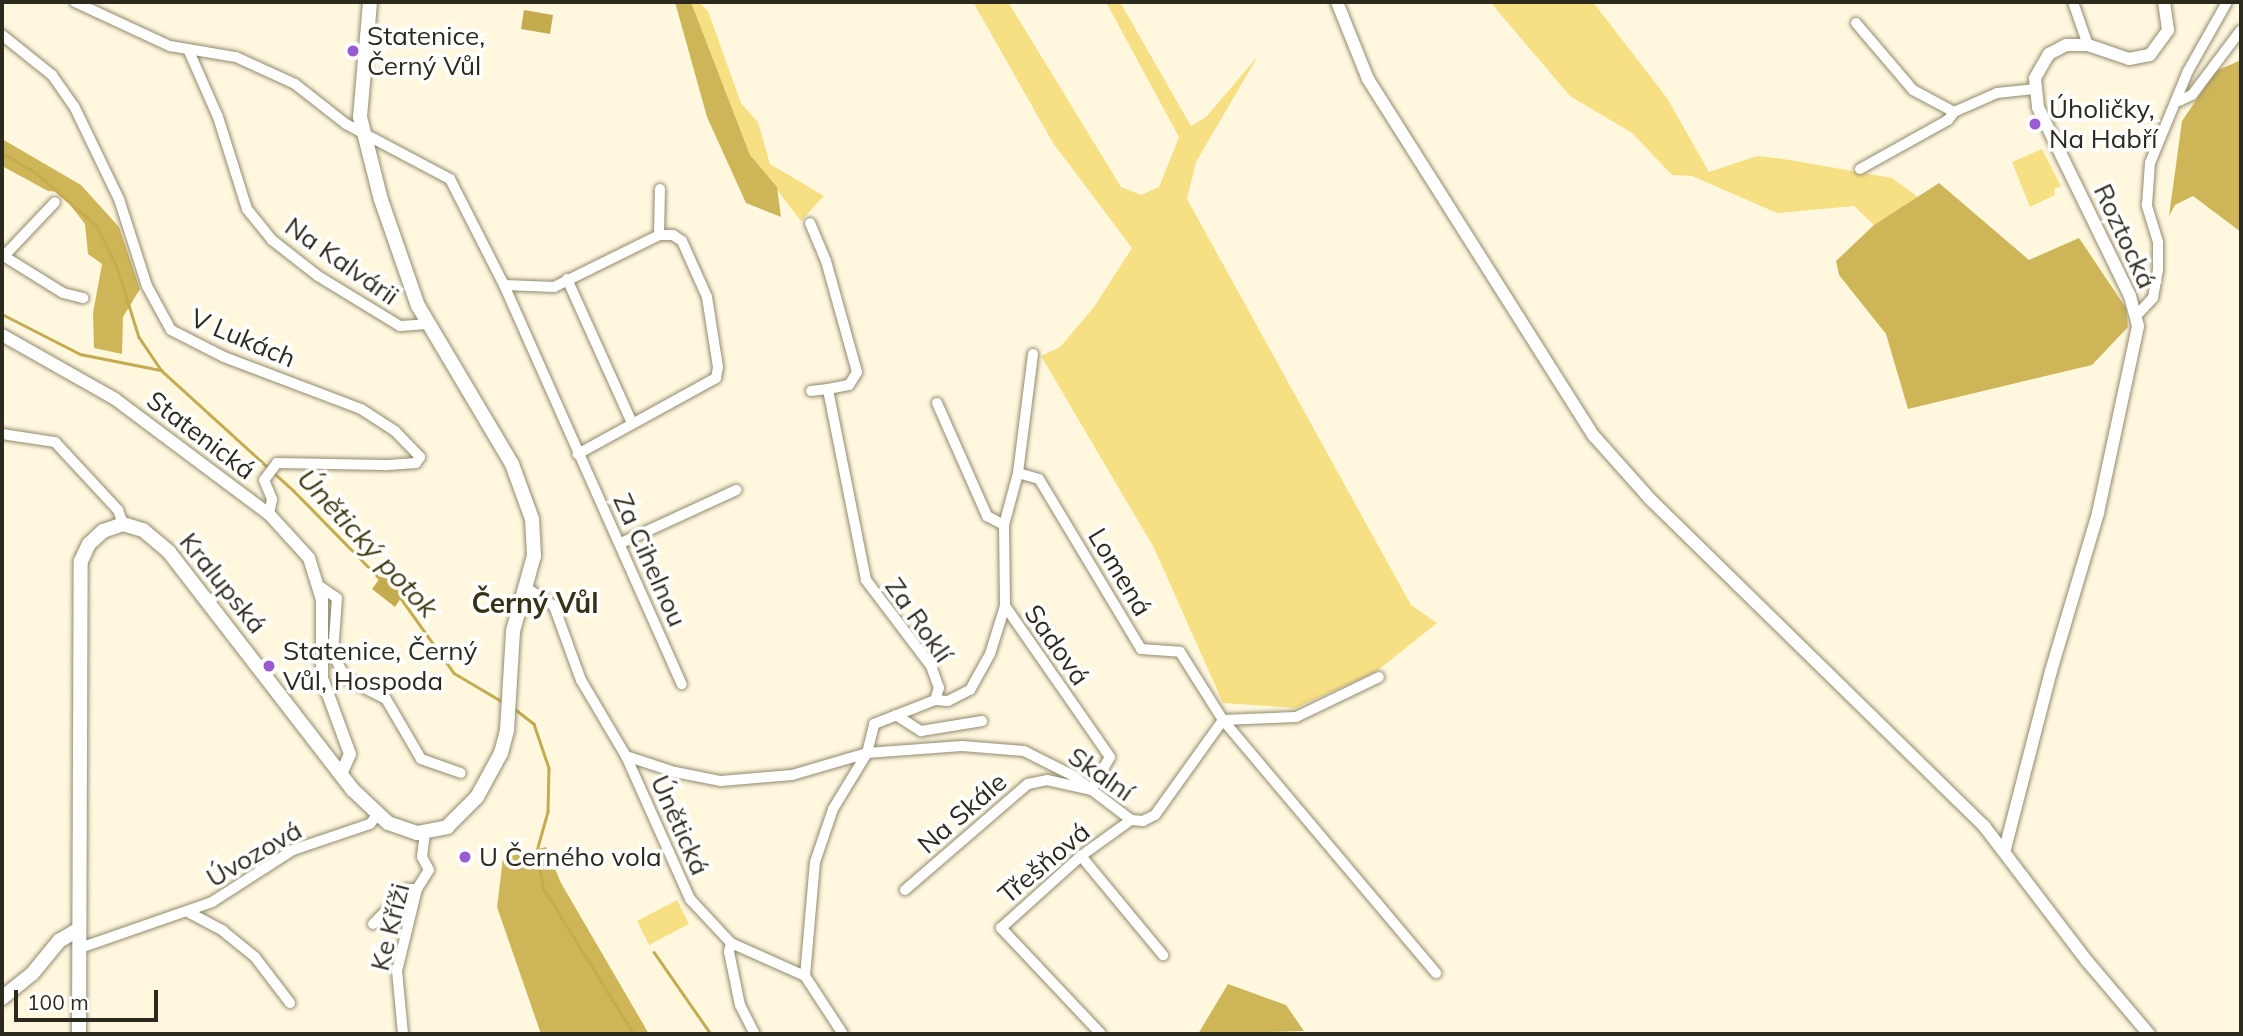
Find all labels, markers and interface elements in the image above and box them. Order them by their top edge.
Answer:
place label: Statenice, Černý Vůl [367,20,485,82]
marker: Statenice, Černý Vůl [345,43,361,59]
place label: Úholičky, Na Habří [2049,93,2158,154]
marker: Úholičky, Na Habří [2027,116,2043,132]
street label: Roztocká [2087,179,2163,293]
street label: Na Kalvárii [279,211,405,311]
street label: V Lukách [186,302,300,374]
street label: Statenická [141,384,261,486]
water label: Únětický potok [290,462,446,624]
street label: Za Cihelnou [607,489,693,631]
street label: Lomená [1082,523,1158,621]
street label: Kralupská [173,527,273,639]
street label: Za Roklí [879,572,959,668]
district label: Černý Vůl [472,586,598,620]
street label: Sadová [1018,599,1096,691]
place label: Statenice, Černý Vůl, Hospoda [283,635,477,696]
marker: Statenice, Černý Vůl, Hospoda [261,658,277,674]
street label: Skalní [1062,740,1140,808]
street label: Na Skále [911,766,1013,860]
street label: Únětická [644,770,716,880]
street label: Úvozová [201,814,307,894]
street label: Třešňová [992,816,1096,910]
place label: U Černého vola [479,841,662,873]
marker: U Černého vola [457,849,473,865]
street label: Ke Kříži [364,880,416,974]
scale bar [18,976,161,1020]
text: 100 m [27,989,89,1015]

